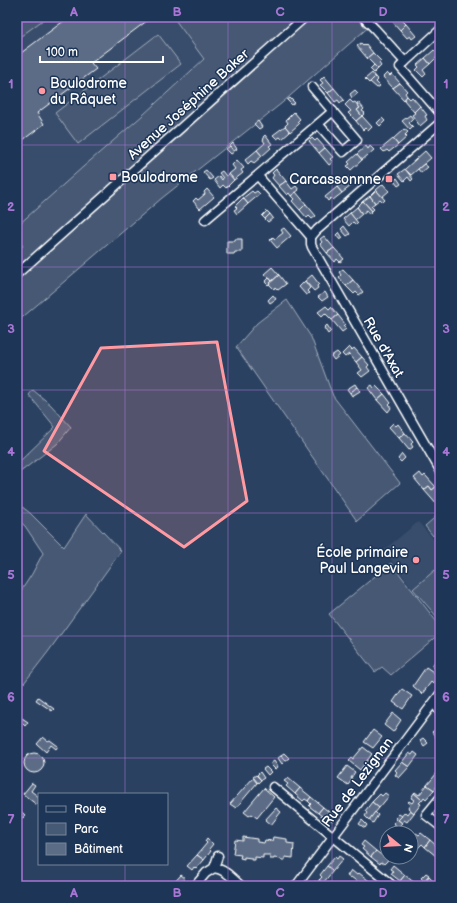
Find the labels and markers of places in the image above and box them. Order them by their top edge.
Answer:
place label: Boulodrome du Râquet [50,75,127,108]
marker: Boulodrome du Râquet [37,86,47,96]
place label: Boulodrome [121,169,198,186]
place label: Carcassonnne [289,171,381,188]
marker: Boulodrome [108,172,118,182]
marker: Carcassonnne [384,174,394,184]
place label: École primaire Paul Langevin [316,543,408,577]
marker: École primaire Paul Langevin [411,555,421,565]

